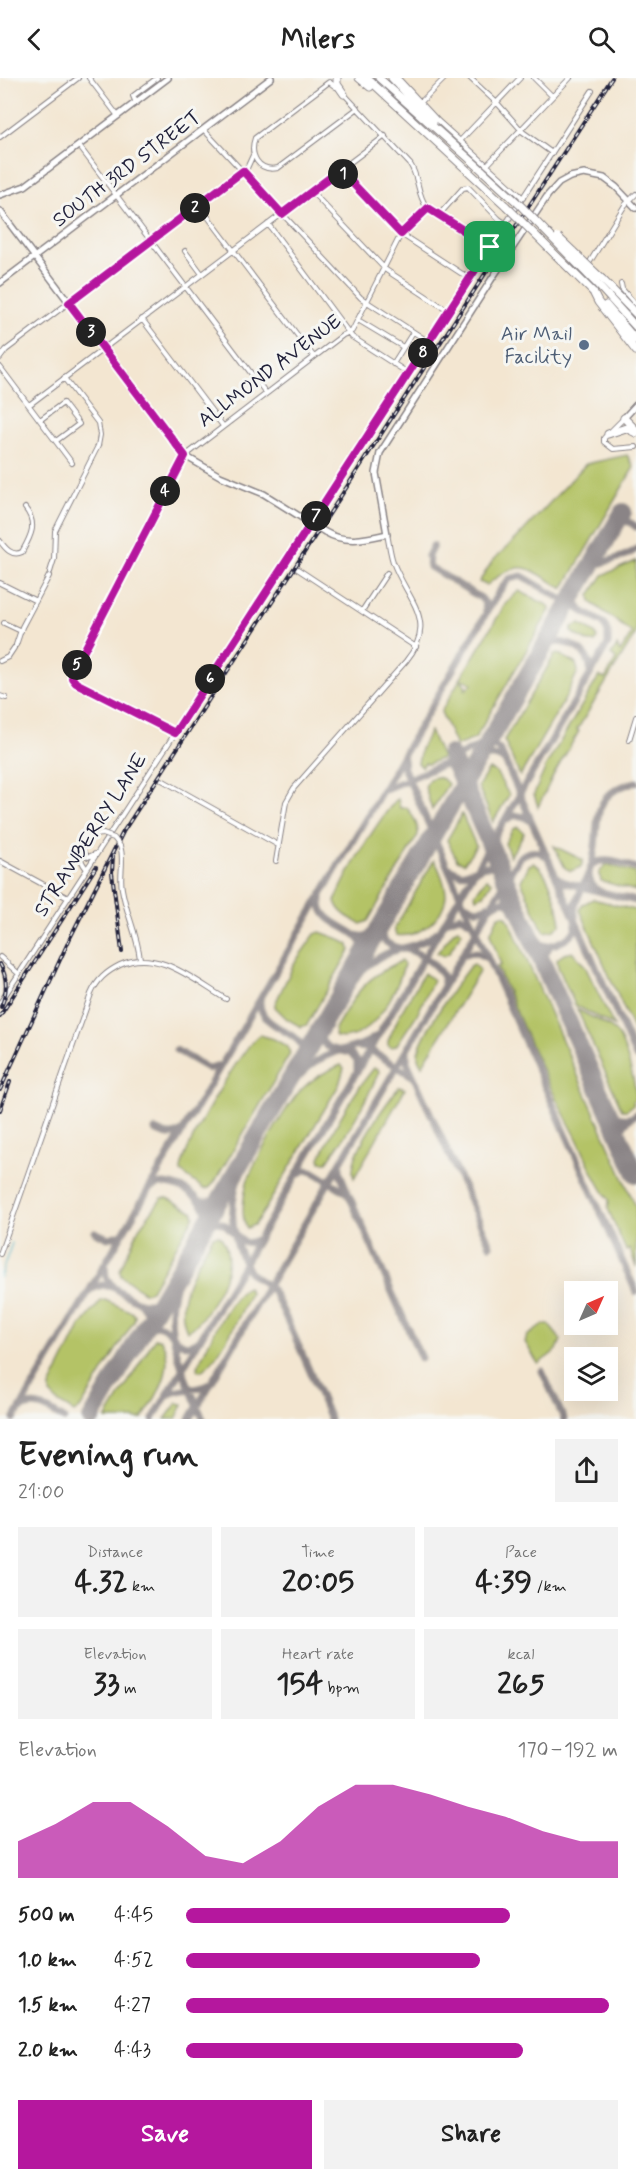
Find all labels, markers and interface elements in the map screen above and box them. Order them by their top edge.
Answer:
text: Milers [281,22,355,57]
icon: back [18,23,51,56]
icon: search [585,23,618,56]
street label: SOUTH 3RD STREET [47,104,207,234]
pin: 1 [328,159,358,189]
text: 1 [339,163,347,184]
pin: 2 [180,193,210,223]
text: 2 [191,197,199,218]
pin [464,221,515,272]
icon: arrive [473,230,506,263]
street label: ALLMOND AVENUE [193,308,347,434]
pin: 3 [76,317,106,347]
text: 3 [87,321,95,342]
place label: Air Mail Facility [501,321,572,371]
pin: 8 [408,338,438,368]
marker: Air Mail Facility [577,338,591,352]
text: 8 [418,342,428,363]
pin: 4 [150,476,180,506]
text: 4 [160,480,170,501]
pin: 7 [301,501,331,531]
text: 7 [311,505,321,526]
pin: 5 [62,650,92,680]
text: 5 [72,654,82,675]
pin: 6 [195,664,225,694]
text: 6 [206,668,214,689]
street label: STRAWBERRY LANE [28,748,154,922]
north arrow [564,1281,618,1335]
map controls [564,1281,618,1401]
button: layers [564,1347,618,1401]
text: Evening run [18,1434,198,1478]
button: share [555,1439,618,1502]
text: 21:00 [18,1479,64,1506]
text: Distance [87,1542,143,1563]
text: Time [301,1542,335,1563]
text: Pace [505,1542,537,1563]
text: 4.32 [75,1563,128,1602]
text: 20:05 [282,1563,354,1602]
text: 4:39 [475,1563,532,1602]
text: km [128,1576,155,1597]
text: /km [532,1576,567,1597]
text: Elevation [84,1644,147,1665]
text: Heart rate [282,1644,354,1665]
text: kcal [508,1644,534,1665]
text: 33 [93,1665,120,1704]
text: 154 [276,1665,323,1704]
text: 265 [497,1665,545,1704]
text: m [120,1678,137,1699]
text: bpm [323,1678,360,1699]
text: Elevation [18,1737,97,1764]
text: 170–192 m [517,1737,618,1764]
text: 500 m [18,1902,75,1929]
text: 4:45 [114,1902,153,1929]
text: 1.0 km [18,1947,77,1974]
text: 4:52 [114,1947,154,1974]
text: 1.5 km [18,1992,78,2019]
text: 4:27 [114,1992,151,2019]
text: 2.0 km [18,2037,78,2064]
text: 4:43 [114,2037,151,2064]
button: Save [18,2100,312,2169]
button: Share [324,2100,618,2169]

